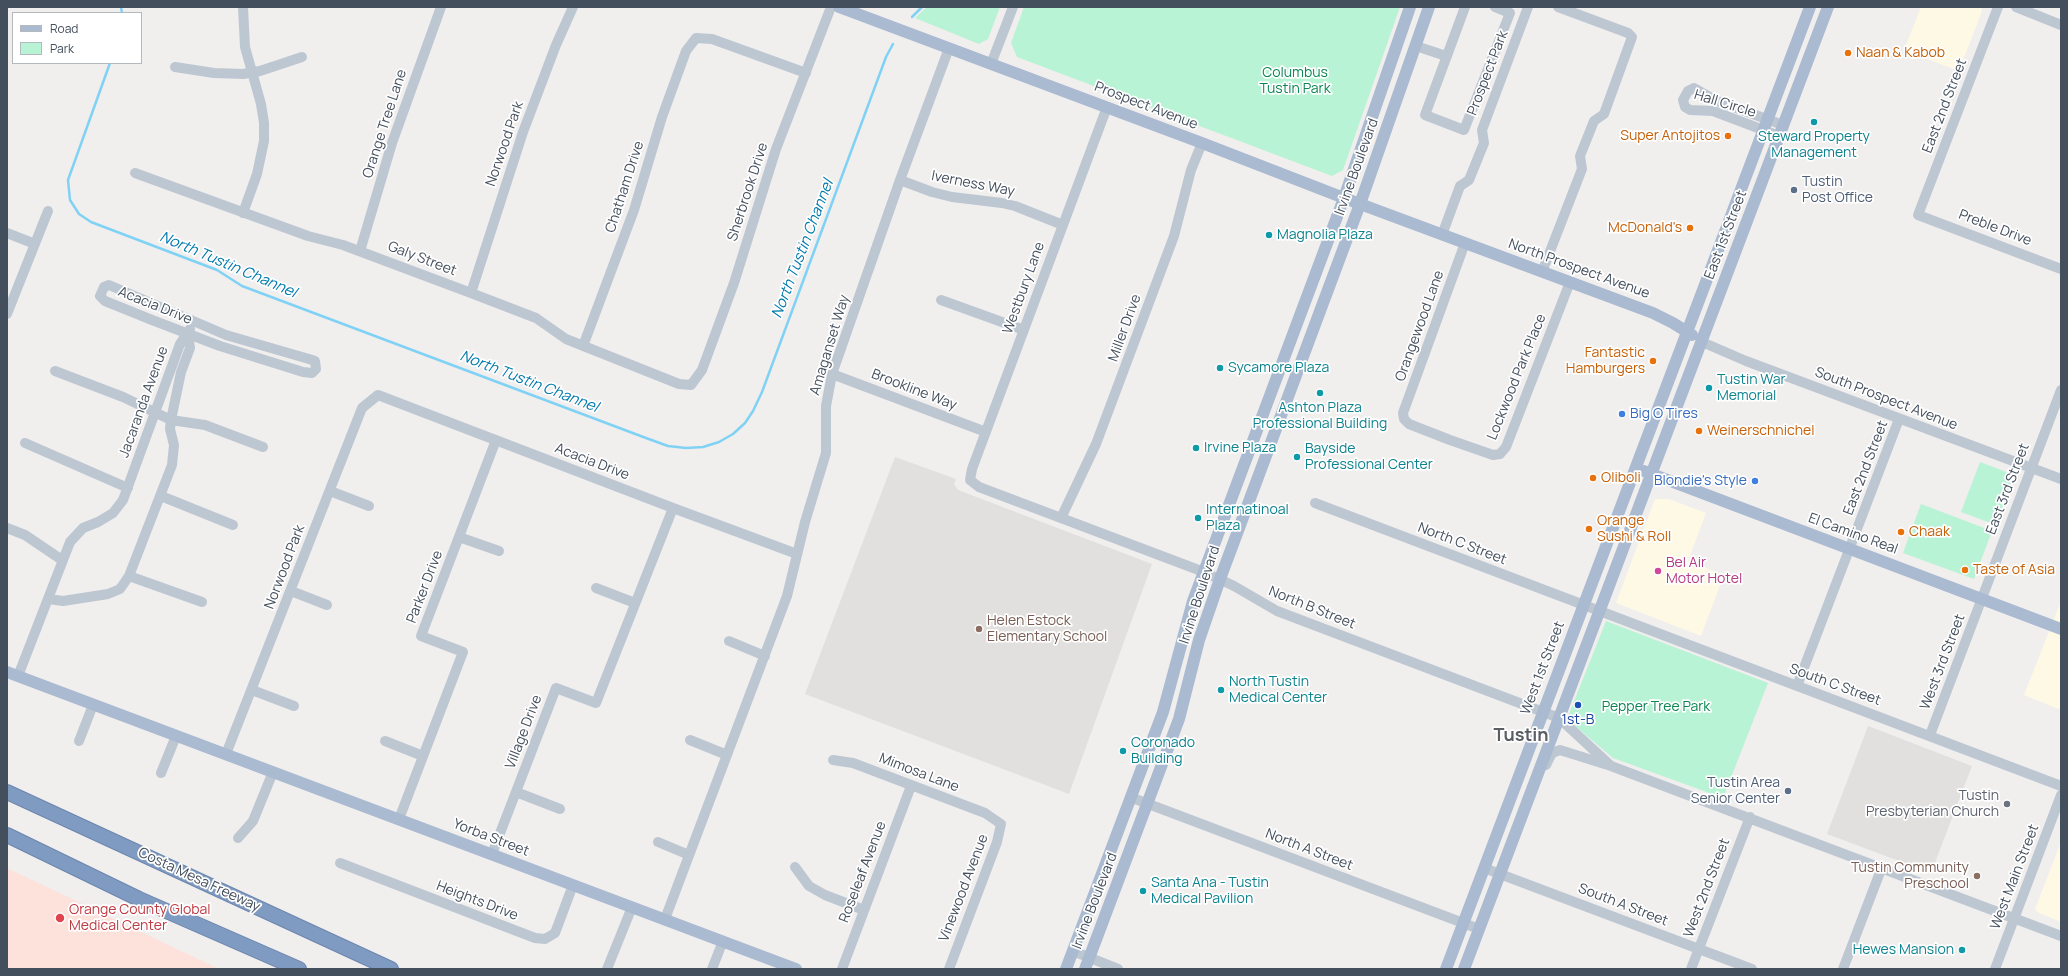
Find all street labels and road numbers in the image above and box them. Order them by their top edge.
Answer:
street label: Prospect Park [1464,28,1512,118]
street label: East 2nd Street [1919,56,1971,156]
street label: Orange Tree Lane [359,67,411,181]
street label: Prospect Avenue [1092,79,1200,133]
street label: Hall Circle [1692,87,1758,121]
street label: Norwood Park [483,99,527,189]
street label: Irvine Boulevard [1332,116,1382,218]
street label: Chatham Drive [602,139,648,235]
street label: Sherbrook Drive [724,141,772,243]
street label: Iverness Way [930,168,1016,200]
street label: East 1st Street [1701,188,1751,282]
street label: Preble Drive [1956,206,2034,250]
street label: North Prospect Avenue [1506,236,1652,302]
street label: Galy Street [385,238,459,280]
street label: Westbury Lane [1000,240,1048,336]
street label: Orangewood Lane [1392,268,1448,384]
street label: Acacia Drive [115,284,195,328]
street label: Miller Drive [1105,292,1145,364]
street label: Amaganset Way [807,293,853,397]
street label: Lockwood Park Place [1484,312,1550,442]
street label: Jacaranda Avenue [116,344,172,460]
street label: South Prospect Avenue [1812,364,1960,434]
street label: Brookline Way [869,366,959,414]
street label: East 2nd Street [1840,418,1892,518]
street label: Acacia Drive [552,440,632,484]
street label: East 3rd Street [1983,441,2033,537]
street label: El Camino Real [1806,510,1900,558]
street label: North C Street [1415,519,1509,569]
street label: Norwood Park [261,522,309,612]
street label: Irvine Boulevard [1176,544,1224,646]
street label: Parker Drive [403,548,447,626]
street label: North B Street [1266,583,1358,633]
street label: West 3rd Street [1917,612,1969,712]
street label: West 1st Street [1518,619,1568,717]
street label: South C Street [1787,661,1883,709]
street label: Village Drive [502,693,546,771]
street label: Mimosa Lane [877,750,961,796]
street label: Yorba Street [451,816,531,860]
street label: Roseleaf Avenue [836,819,890,925]
street label: West Main Street [1987,822,2043,932]
street label: North A Street [1263,826,1355,874]
street label: Vinewood Avenue [936,832,992,944]
street label: West 2nd Street [1680,836,1734,940]
street label: Costa Mesa Freeway [135,844,263,916]
street label: Irvine Boulevard [1069,850,1121,952]
street label: Heights Drive [434,878,520,924]
street label: South A Street [1576,880,1670,930]

